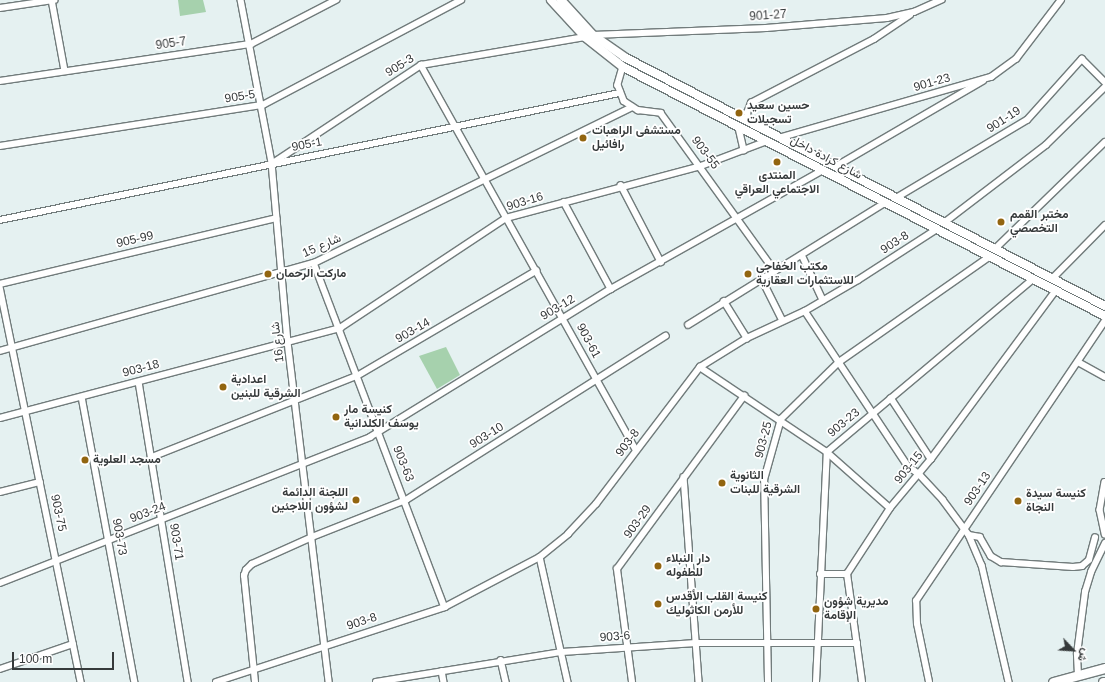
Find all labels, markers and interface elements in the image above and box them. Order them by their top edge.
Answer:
street label: 901-27 [749,8,787,24]
street label: 905-7 [155,35,187,53]
street label: 905-3 [383,52,417,80]
street label: 901-23 [912,71,952,95]
street label: 905-5 [224,87,256,107]
place label: حسين سعيد تسجيلات [747,99,809,127]
street label: 901-19 [984,104,1024,136]
marker: حسين سعيد تسجيلات [734,108,744,118]
place label: مستشفى الراهبات رافائيل [592,124,681,152]
marker: مستشفى الراهبات رافائيل [577,132,589,144]
street label: شارع كرادة داخل [788,133,864,183]
street label: 903-55 [688,134,722,172]
street label: 905-1 [291,135,323,155]
marker: المنتدى الاجتماعي العراقي [772,157,782,167]
place label: المنتدى الاجتماعي العراقي [735,169,819,197]
street label: 903-16 [505,190,545,214]
place label: مختبر القمم التخصصي [1010,208,1069,236]
marker: مختبر القمم التخصصي [995,216,1007,228]
street label: 905-99 [115,229,155,251]
street label: 903-8 [878,229,912,257]
street label: شارع 15 [300,231,344,261]
place label: مكتب الخفاجي للاستثمارات العقارية [756,260,854,288]
place label: ماركت الرحمان [276,267,346,281]
marker: ماركت الرحمان [263,269,273,279]
marker: مكتب الخفاجي للاستثمارات العقارية [743,269,753,279]
street label: 903-12 [538,292,578,324]
street label: 903-14 [393,315,433,347]
street label: شارع 16 [268,321,288,363]
street label: 903-61 [573,321,603,361]
street label: 903-18 [121,357,161,381]
place label: اعدادية الشرقية للبنين [231,373,301,401]
marker: اعدادية الشرقية للبنين [218,382,228,392]
place label: كنيسة مار يوسف الكلدانية [344,403,419,431]
street label: 903-23 [825,405,863,441]
marker: كنيسة مار يوسف الكلدانية [331,412,341,422]
street label: 903-10 [467,420,507,452]
street label: 903-25 [752,420,776,460]
street label: 903-8 [613,426,643,460]
street label: 903-63 [389,444,417,484]
street label: 903-15 [892,449,926,487]
place label: مسجد العلوية [93,453,161,467]
marker: مسجد العلوية [80,455,90,465]
place label: الثانوية الشرقية للبنات [730,469,800,497]
street label: 903-13 [962,469,994,509]
marker: الثانوية الشرقية للبنات [717,478,727,488]
place label: اللجنة الدائمة لشؤون اللاجئين [272,486,348,514]
place label: كنيسة سيدة النجاة [1026,487,1086,515]
street label: 903-75 [47,493,69,533]
marker: اللجنة الدائمة لشؤون اللاجئين [351,495,361,505]
marker: كنيسة سيدة النجاة [1013,496,1023,506]
street label: 903-24 [128,500,168,526]
street label: 903-29 [621,503,655,541]
street label: 903-73 [109,517,129,557]
street label: 903-71 [166,522,186,562]
place label: دار النبلاء للطفوله [666,552,710,580]
marker: دار النبلاء للطفوله [653,561,663,571]
place label: كنيسة القلب الأقدس للأرمن الكاثوليك [666,590,768,618]
place label: مديرية شؤون الإقامة [824,595,889,623]
marker: كنيسة القلب الأقدس للأرمن الكاثوليك [653,599,663,609]
marker: مديرية شؤون الإقامة [811,604,821,614]
street label: 903-8 [345,610,379,634]
street label: 903-6 [599,629,631,645]
north arrow [1053,630,1093,670]
scale bar [14,644,116,670]
text: ش [1076,647,1092,664]
text: 100 m [19,652,52,666]

